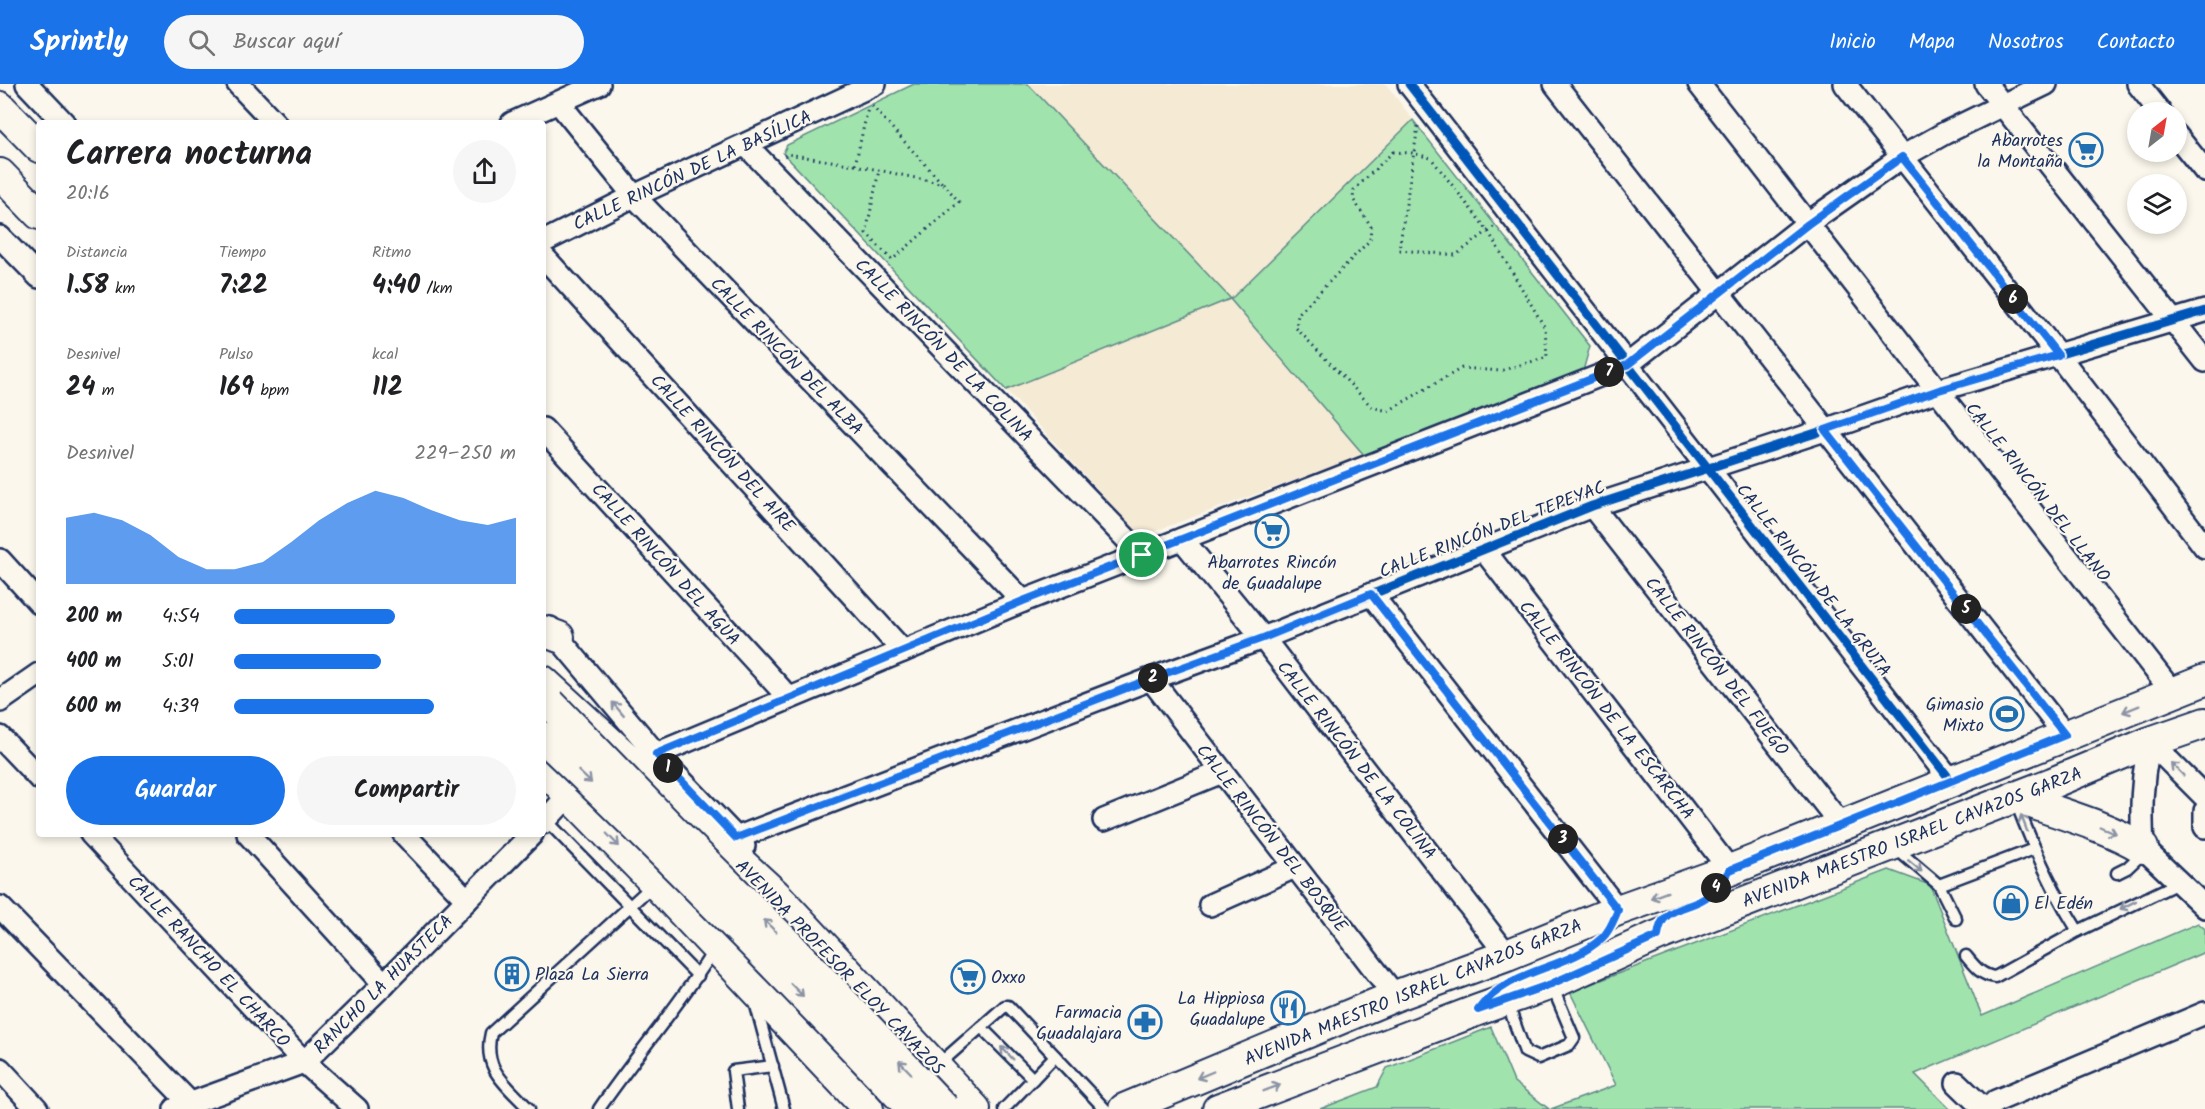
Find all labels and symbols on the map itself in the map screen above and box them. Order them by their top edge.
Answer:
north arrow [2127,102,2187,162]
street label: CALLE RINCÓN DE LA BASÍLICA [568,103,817,240]
place label: Abarrotes la Montaña [1978,127,2063,177]
supermarket icon: Abarrotes la Montaña [2068,132,2104,168]
street label: CALLE RINCÓN DE LA COLINA [847,252,1039,450]
street label: CALLE RINCÓN DEL ALBA [702,271,870,443]
pin: 6 [1998,284,2028,314]
pin: 7 [1594,357,1624,387]
street label: CALLE RINCÓN DEL AIRE [642,368,802,540]
street label: CALLE RINCÓN DEL LLANO [1957,397,2116,589]
street label: CALLE RINCÓN DEL TEPEYAC [1375,474,1610,587]
street label: CALLE RINCÓN DEL AGUA [583,477,746,653]
street label: CALLE RINCÓN DE LA GRUTA [1728,478,1898,684]
supermarket icon: Abarrotes Rincón de Guadalupe [1254,513,1290,549]
pin [1116,529,1167,580]
place label: Abarrotes Rincón de Guadalupe [1208,549,1337,599]
street label: CALLE RINCÓN DEL FUEGO [1636,571,1795,763]
pin: 5 [1951,594,1981,624]
street label: CALLE RINCÓN DE LA ESCARCHA [1511,595,1701,827]
street label: CALLE RINCÓN DE LA COLINA [1269,655,1443,867]
pin: 2 [1138,663,1168,693]
place label: Gimasio Mixto [1926,691,1984,741]
sports icon: Gimasio Mixto [1989,696,2025,732]
one-way arrow [612,701,625,717]
one-way arrow [2122,704,2141,715]
street label: CALLE RINCÓN DEL BOSQUE [1188,738,1354,940]
pin: 1 [653,753,683,783]
street label: AVENIDA MAESTRO ISRAEL CAVAZOS GARZA [1738,760,2087,917]
one-way arrow [2170,762,2185,777]
one-way arrow [578,770,593,785]
one-way arrow [2018,814,2029,832]
pin: 3 [1548,824,1578,854]
one-way arrow [2099,825,2117,836]
one-way arrow [606,832,620,847]
street label: AVENIDA PROFESOR ELOY CAVAZOS [727,853,951,1083]
one-way arrow [1907,859,1922,873]
street label: CALLE RANCHO EL CHARCO [120,869,296,1055]
pin: 4 [1701,873,1731,903]
shop icon: El Edén [1993,885,2029,921]
place label: El Edén [2034,890,2093,919]
one-way arrow [1650,891,1669,902]
one-way arrow [2120,900,2138,912]
street label: RANCHO LA HUASTECA [307,908,461,1062]
street label: AVENIDA MAESTRO ISRAEL CAVAZOS GARZA [1240,912,1587,1075]
one-way arrow [762,919,777,934]
building icon: Plaza La Sierra [494,956,530,992]
supermarket icon: Oxxo [950,959,986,995]
place label: Plaza La Sierra [535,961,649,990]
place label: Oxxo [991,964,1026,993]
one-way arrow [790,982,805,997]
place label: La Hippiosa Guadalupe [1177,985,1265,1035]
restaurant icon: La Hippiosa Guadalupe [1270,990,1306,1026]
place label: Farmacia Guadalajara [1036,999,1122,1049]
pharmacy icon: Farmacia Guadalajara [1127,1004,1163,1040]
one-way arrow [999,1045,1014,1060]
one-way arrow [898,1059,912,1074]
one-way arrow [1196,1070,1215,1081]
one-way arrow [1262,1081,1281,1092]

